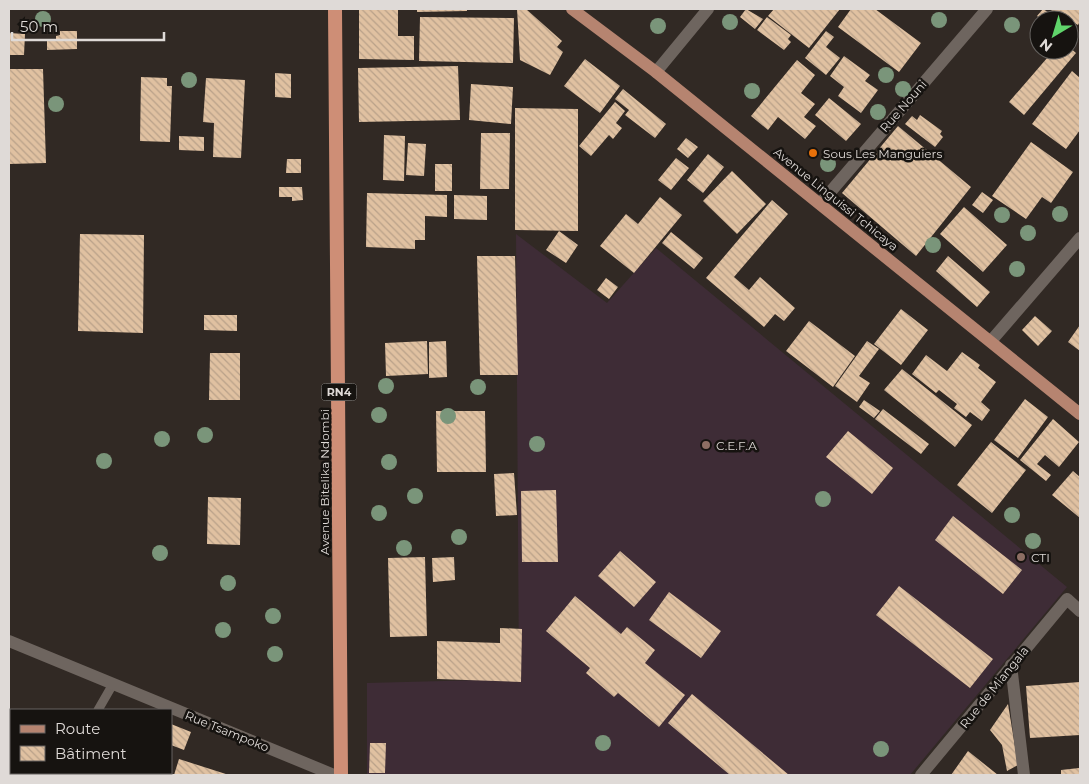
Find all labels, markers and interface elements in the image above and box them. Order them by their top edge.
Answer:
scale bar [12,10,165,42]
north arrow [1029,10,1079,60]
text: 50 m [20,17,58,36]
text: N [1036,35,1056,56]
street label: Rue Nouni [876,77,930,135]
street label: Avenue Linguissi Tchicaya [771,144,901,254]
place label: Sous Les Manguiers [823,146,942,161]
marker: Sous Les Manguiers [807,147,819,159]
road number: RN4 [322,384,356,401]
street label: Avenue Bitelika Ndombi [317,409,332,555]
place label: C.E.F.A [716,438,757,453]
marker: C.E.F.A [700,439,712,451]
place label: CTI [1031,550,1050,565]
marker: CTI [1015,551,1027,563]
street label: Rue de Miangala [956,643,1032,731]
street label: Rue Tsampoko [183,707,271,755]
legend [10,709,172,774]
text: Route [55,719,100,738]
text: Bâtiment [55,744,127,763]

